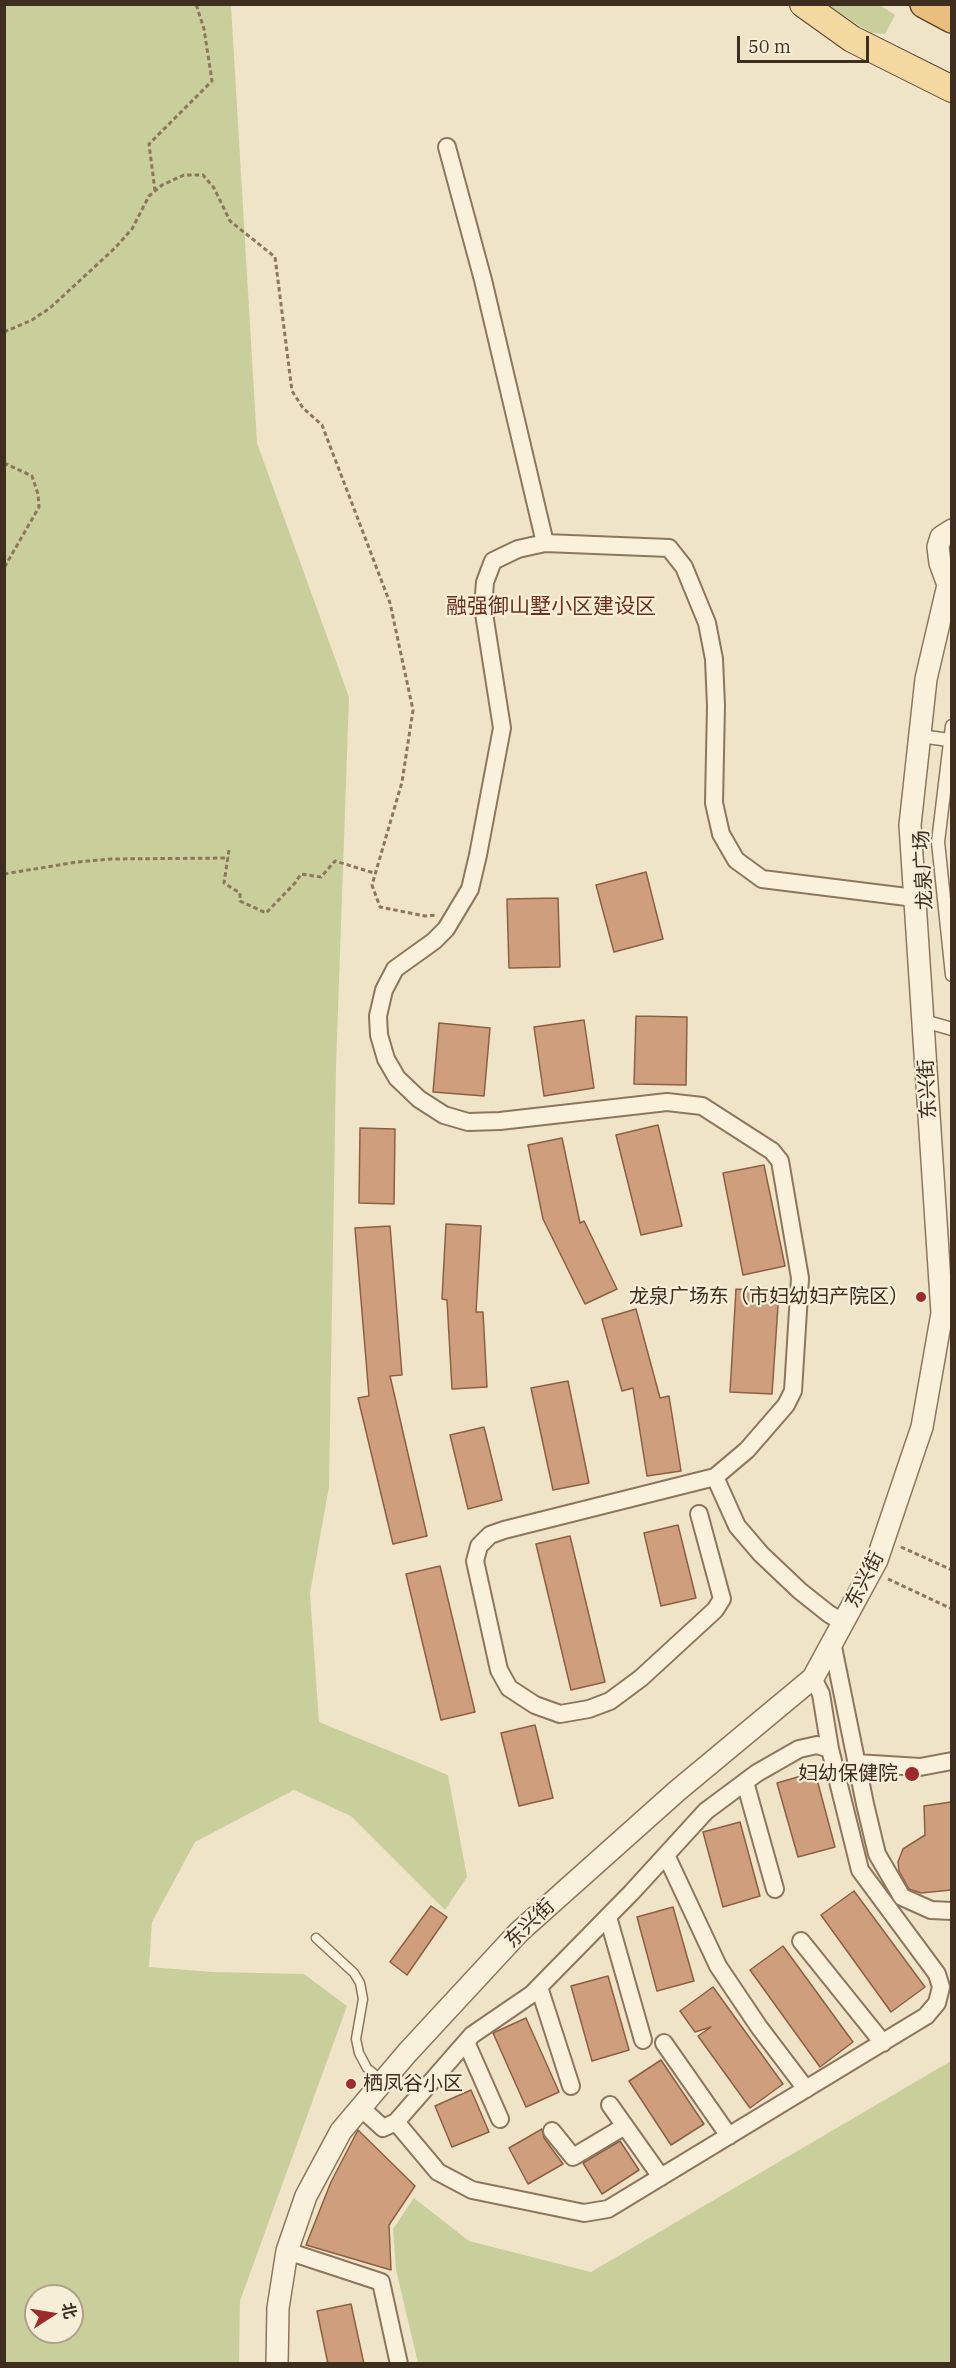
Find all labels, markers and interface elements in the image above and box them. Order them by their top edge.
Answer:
scale bar [740,24,872,62]
text: 50 m [748,35,791,58]
district label: 融强御山墅小区建设区 [446,594,656,620]
street label: 龙泉广场 [910,829,938,911]
street label: 东兴街 [914,1058,942,1120]
place label: 龙泉广场东（市妇幼妇产院区） [629,1285,909,1309]
marker: 龙泉广场东（市妇幼妇产院区） [914,1290,928,1304]
street label: 东兴街 [841,1548,889,1612]
place label: 妇幼保健院 [798,1762,898,1786]
marker: 妇幼保健院 [903,1765,921,1783]
street label: 东兴街 [500,1895,560,1953]
place label: 栖凤谷小区 [363,2072,463,2096]
marker: 栖凤谷小区 [344,2077,358,2091]
north arrow [24,2284,84,2344]
text: 北 [58,2301,81,2321]

